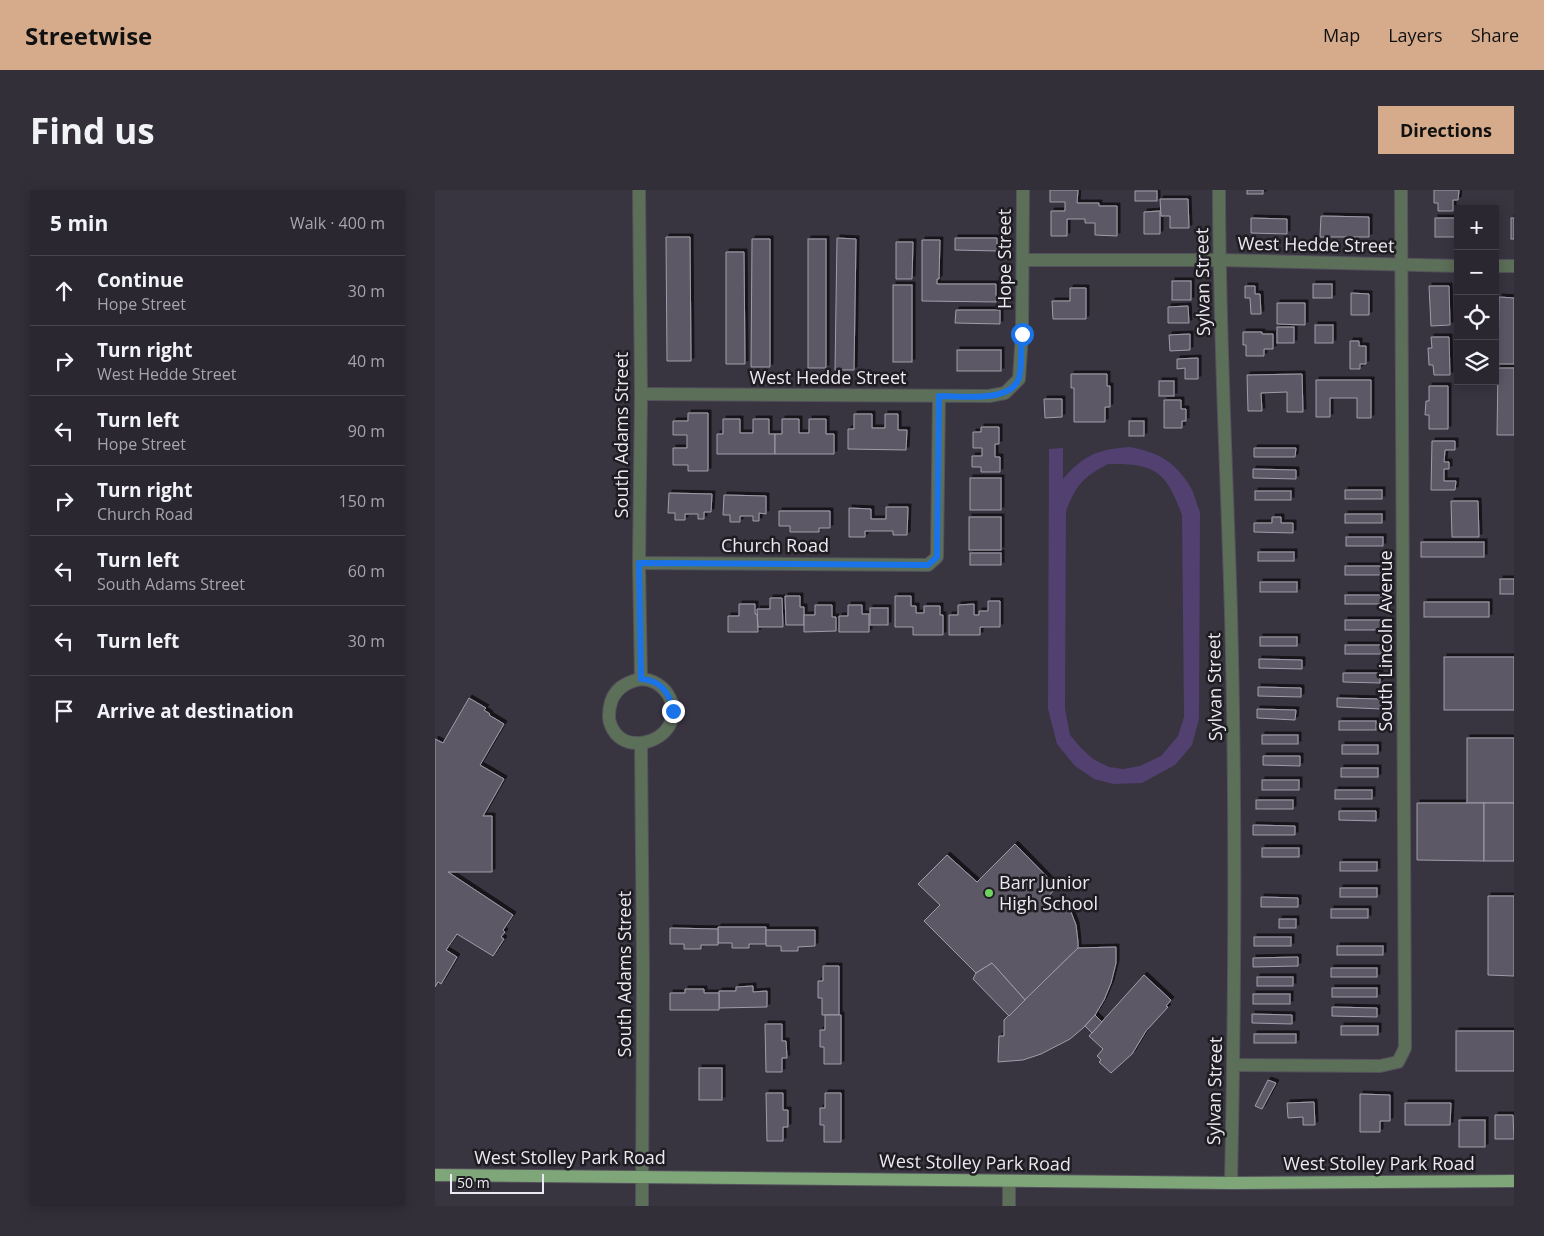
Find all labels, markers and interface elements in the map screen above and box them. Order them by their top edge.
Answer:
text: Streetwise [25,19,152,52]
text: Map [1323,23,1360,47]
text: Layers [1388,23,1443,47]
text: Share [1471,23,1519,47]
button: Directions [1378,106,1514,154]
text: Find us [30,107,155,154]
map controls [1454,205,1499,385]
button: + [1454,205,1499,250]
text: 5 min [50,209,108,237]
street label: Hope Street [992,209,1016,309]
text: Walk · 400 m [290,212,385,234]
street label: Sylvan Street [1189,228,1215,336]
street label: West Hedde Street [1237,231,1395,257]
button: − [1454,250,1499,295]
text: Continue [97,267,184,293]
icon: ahead [50,277,78,305]
text: 30 m [348,280,385,302]
text: Hope Street [97,293,186,315]
button: locate [1454,295,1499,340]
route start [1011,323,1034,346]
text: Turn right [97,337,192,363]
button: layers [1454,340,1499,385]
icon: right [50,347,78,375]
text: 40 m [348,350,385,372]
street label: South Adams Street [609,352,633,518]
text: West Hedde Street [97,363,236,385]
street label: West Hedde Street [750,365,906,389]
text: Turn left [97,407,179,433]
icon: left [50,417,78,445]
text: 90 m [348,420,385,442]
text: Hope Street [97,433,186,455]
text: Turn right [97,477,192,503]
icon: right [50,487,78,515]
text: 150 m [339,490,385,512]
text: Church Road [97,503,193,525]
street label: Church Road [721,533,829,557]
text: Turn left [97,547,179,573]
street label: South Lincoln Avenue [1373,550,1397,732]
icon: left [50,557,78,585]
text: 60 m [348,560,385,582]
text: South Adams Street [97,573,245,595]
icon: left [50,627,78,655]
text: Turn left [97,628,179,654]
text: 30 m [348,630,385,652]
street label: Sylvan Street [1201,633,1227,741]
icon: arrive [50,697,78,725]
text: Arrive at destination [97,698,294,724]
route end [662,700,685,723]
place label: Barr Junior High School [999,870,1098,915]
marker: Barr Junior High School [983,887,995,899]
street label: South Adams Street [612,891,636,1057]
street label: Sylvan Street [1201,1037,1227,1145]
street label: West Stolley Park Road [474,1145,666,1169]
street label: West Stolley Park Road [879,1148,1071,1176]
street label: West Stolley Park Road [1283,1151,1475,1175]
scale bar [450,1171,544,1194]
text: 50 m [457,1173,490,1192]

